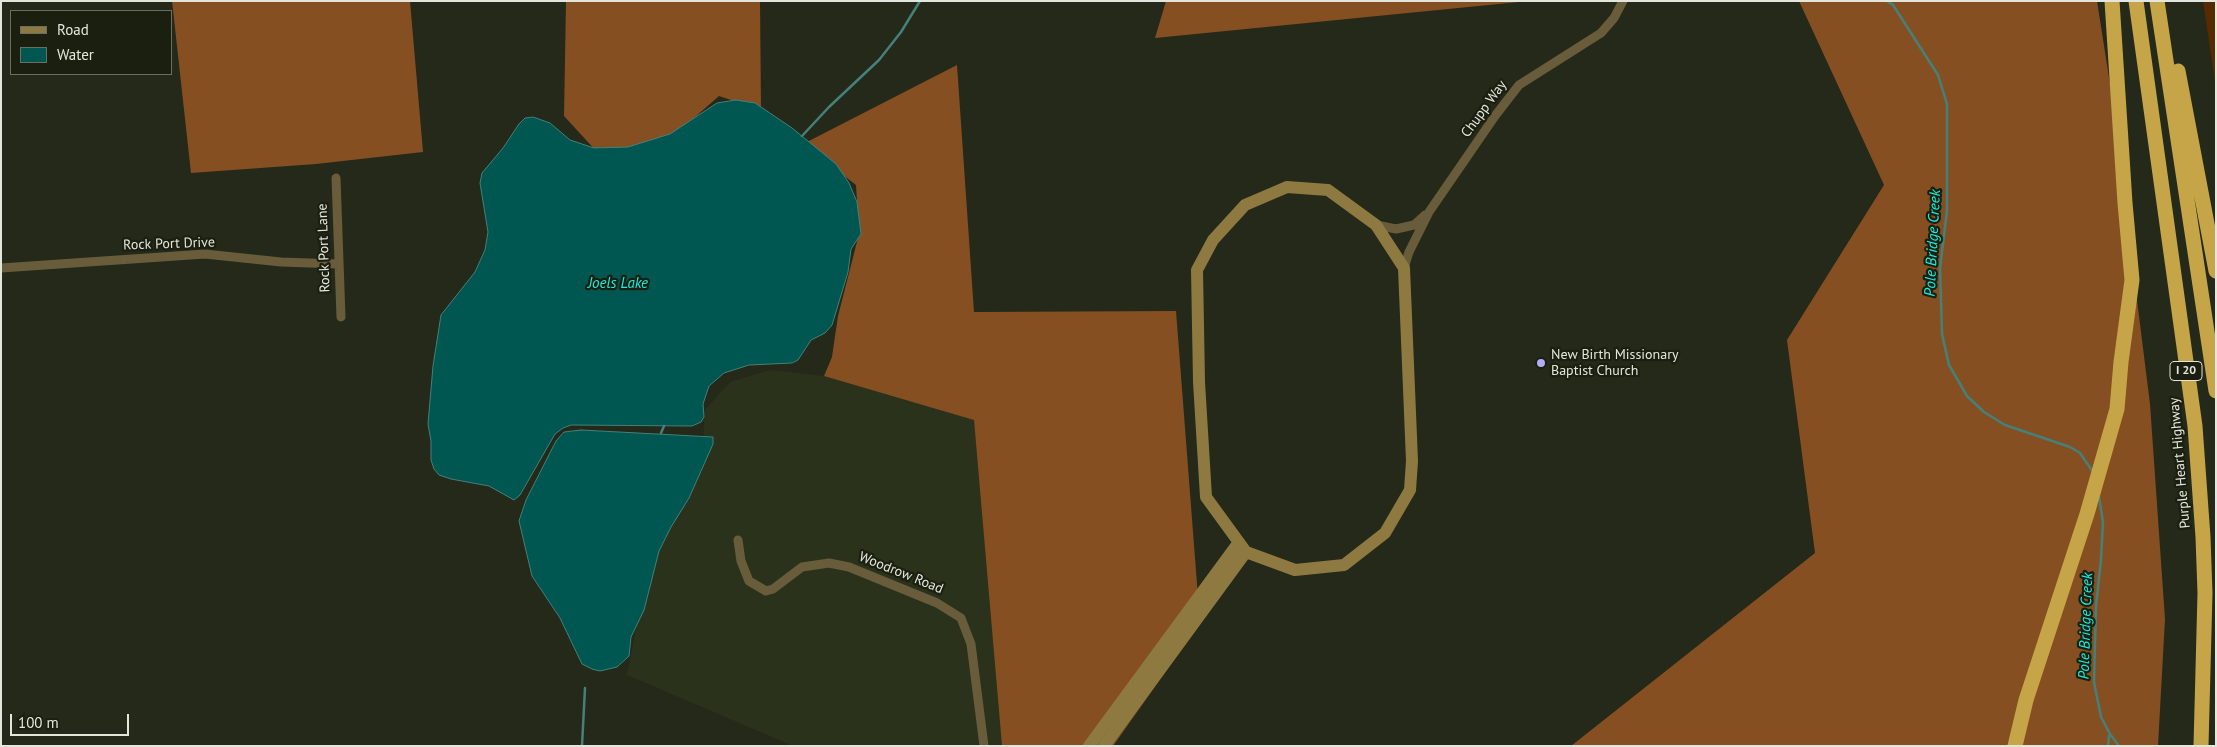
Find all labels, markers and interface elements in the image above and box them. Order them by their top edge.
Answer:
legend [10,10,172,75]
text: Road [57,20,89,39]
text: Water [57,45,94,64]
street label: Chupp Way [1458,77,1510,141]
water label: Pole Bridge Creek [1921,189,1945,297]
street label: Rock Port Lane [314,203,334,293]
street label: Rock Port Drive [123,234,215,254]
water label: Joels Lake [588,275,648,293]
place label: New Birth Missionary Baptist Church [1551,347,1678,380]
marker: New Birth Missionary Baptist Church [1535,357,1547,369]
road number: I 20 [2170,362,2202,381]
street label: Purple Heart Highway [2166,397,2194,529]
street label: Woodrow Road [856,548,946,598]
water label: Pole Bridge Creek [2075,572,2097,680]
scale bar [12,704,131,736]
text: 100 m [18,713,59,732]

